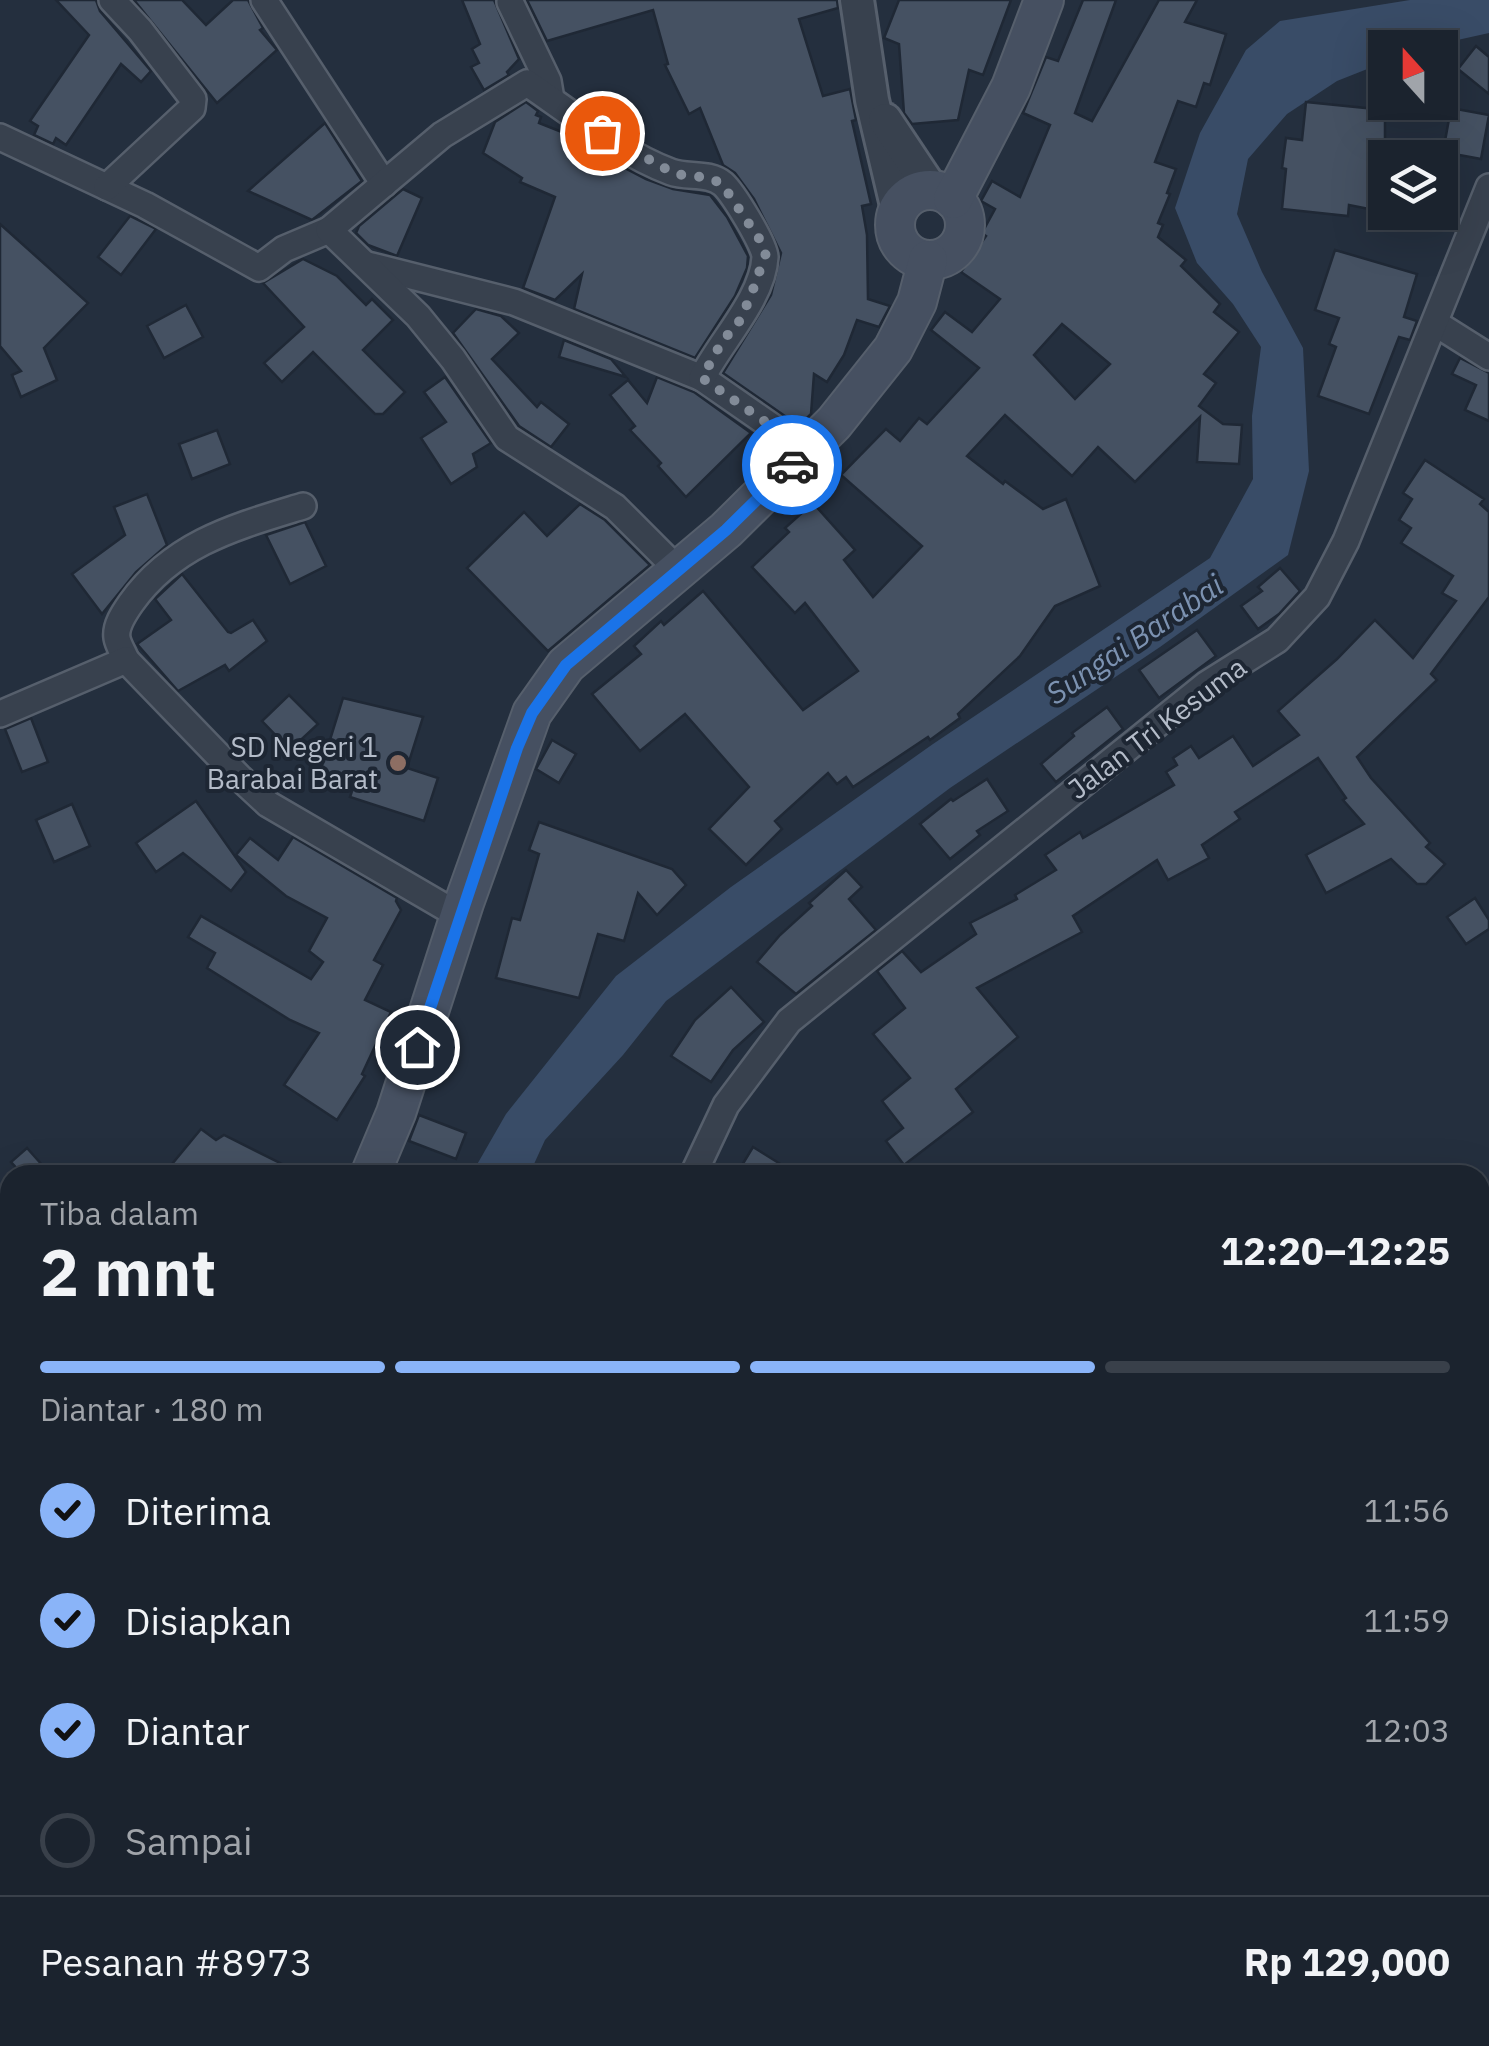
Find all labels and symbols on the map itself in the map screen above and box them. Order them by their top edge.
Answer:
north arrow [1368,30,1458,120]
pin [560,91,645,176]
courier [742,415,842,515]
water label: Sungai Barabai [1038,565,1230,712]
street label: Jalan Tri Kesuma [1060,648,1253,807]
place label: SD Negeri 1 Barabai Barat [207,728,378,797]
marker: SD Negeri 1 Barabai Barat [387,752,409,774]
pin [375,1005,460,1090]

